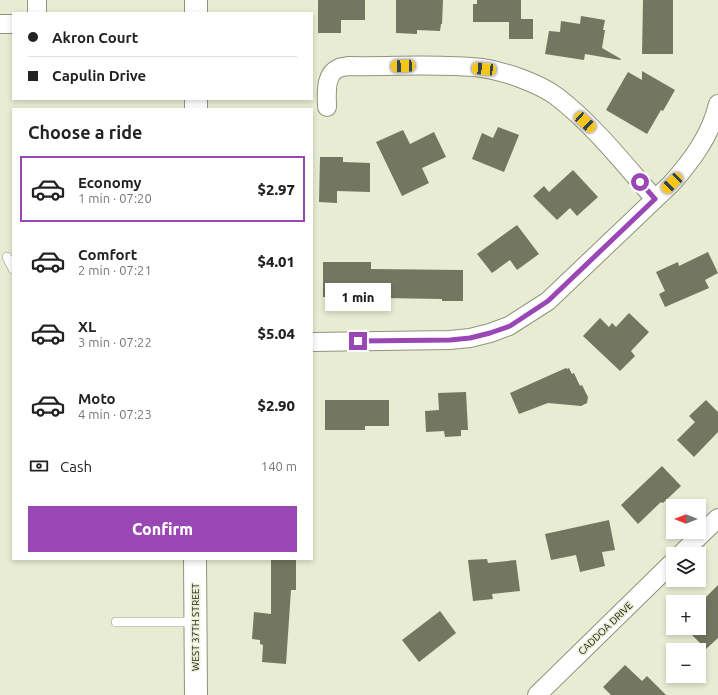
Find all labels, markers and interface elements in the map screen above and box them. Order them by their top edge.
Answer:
text: Akron Court [52,29,138,46]
car [391,60,415,72]
car [472,62,496,76]
text: Capulin Drive [52,67,146,84]
car [572,109,598,135]
text: Choose a ride [28,122,142,142]
car [659,170,685,196]
icon: car [30,171,66,207]
route start [631,173,649,191]
text: Economy [78,174,142,191]
text: $2.97 [257,181,295,198]
text: 1 min · 07:20 [78,191,152,205]
icon: car [30,243,66,279]
text: Comfort [78,246,137,263]
text: $4.01 [257,253,295,270]
text: 2 min · 07:21 [78,263,152,277]
callout: 1 min [325,283,391,311]
text: 1 min [341,290,375,304]
icon: car [30,315,66,351]
text: XL [78,318,96,335]
text: $5.04 [257,325,295,342]
route end [349,332,367,350]
text: 3 min · 07:22 [78,335,152,349]
icon: car [30,387,66,423]
text: Moto [78,390,116,407]
text: $2.90 [257,397,295,414]
text: 4 min · 07:23 [78,407,152,421]
icon: cash [28,455,50,477]
text: Cash [60,458,92,475]
text: 140 m [261,459,297,473]
north arrow [666,499,706,539]
map controls [666,499,706,683]
button: Confirm [28,506,297,552]
button: layers [666,547,706,587]
street label: WEST 37TH STREET [190,583,201,671]
button: + [666,595,706,635]
street label: CADDOA DRIVE [576,599,635,657]
button: − [666,643,706,683]

